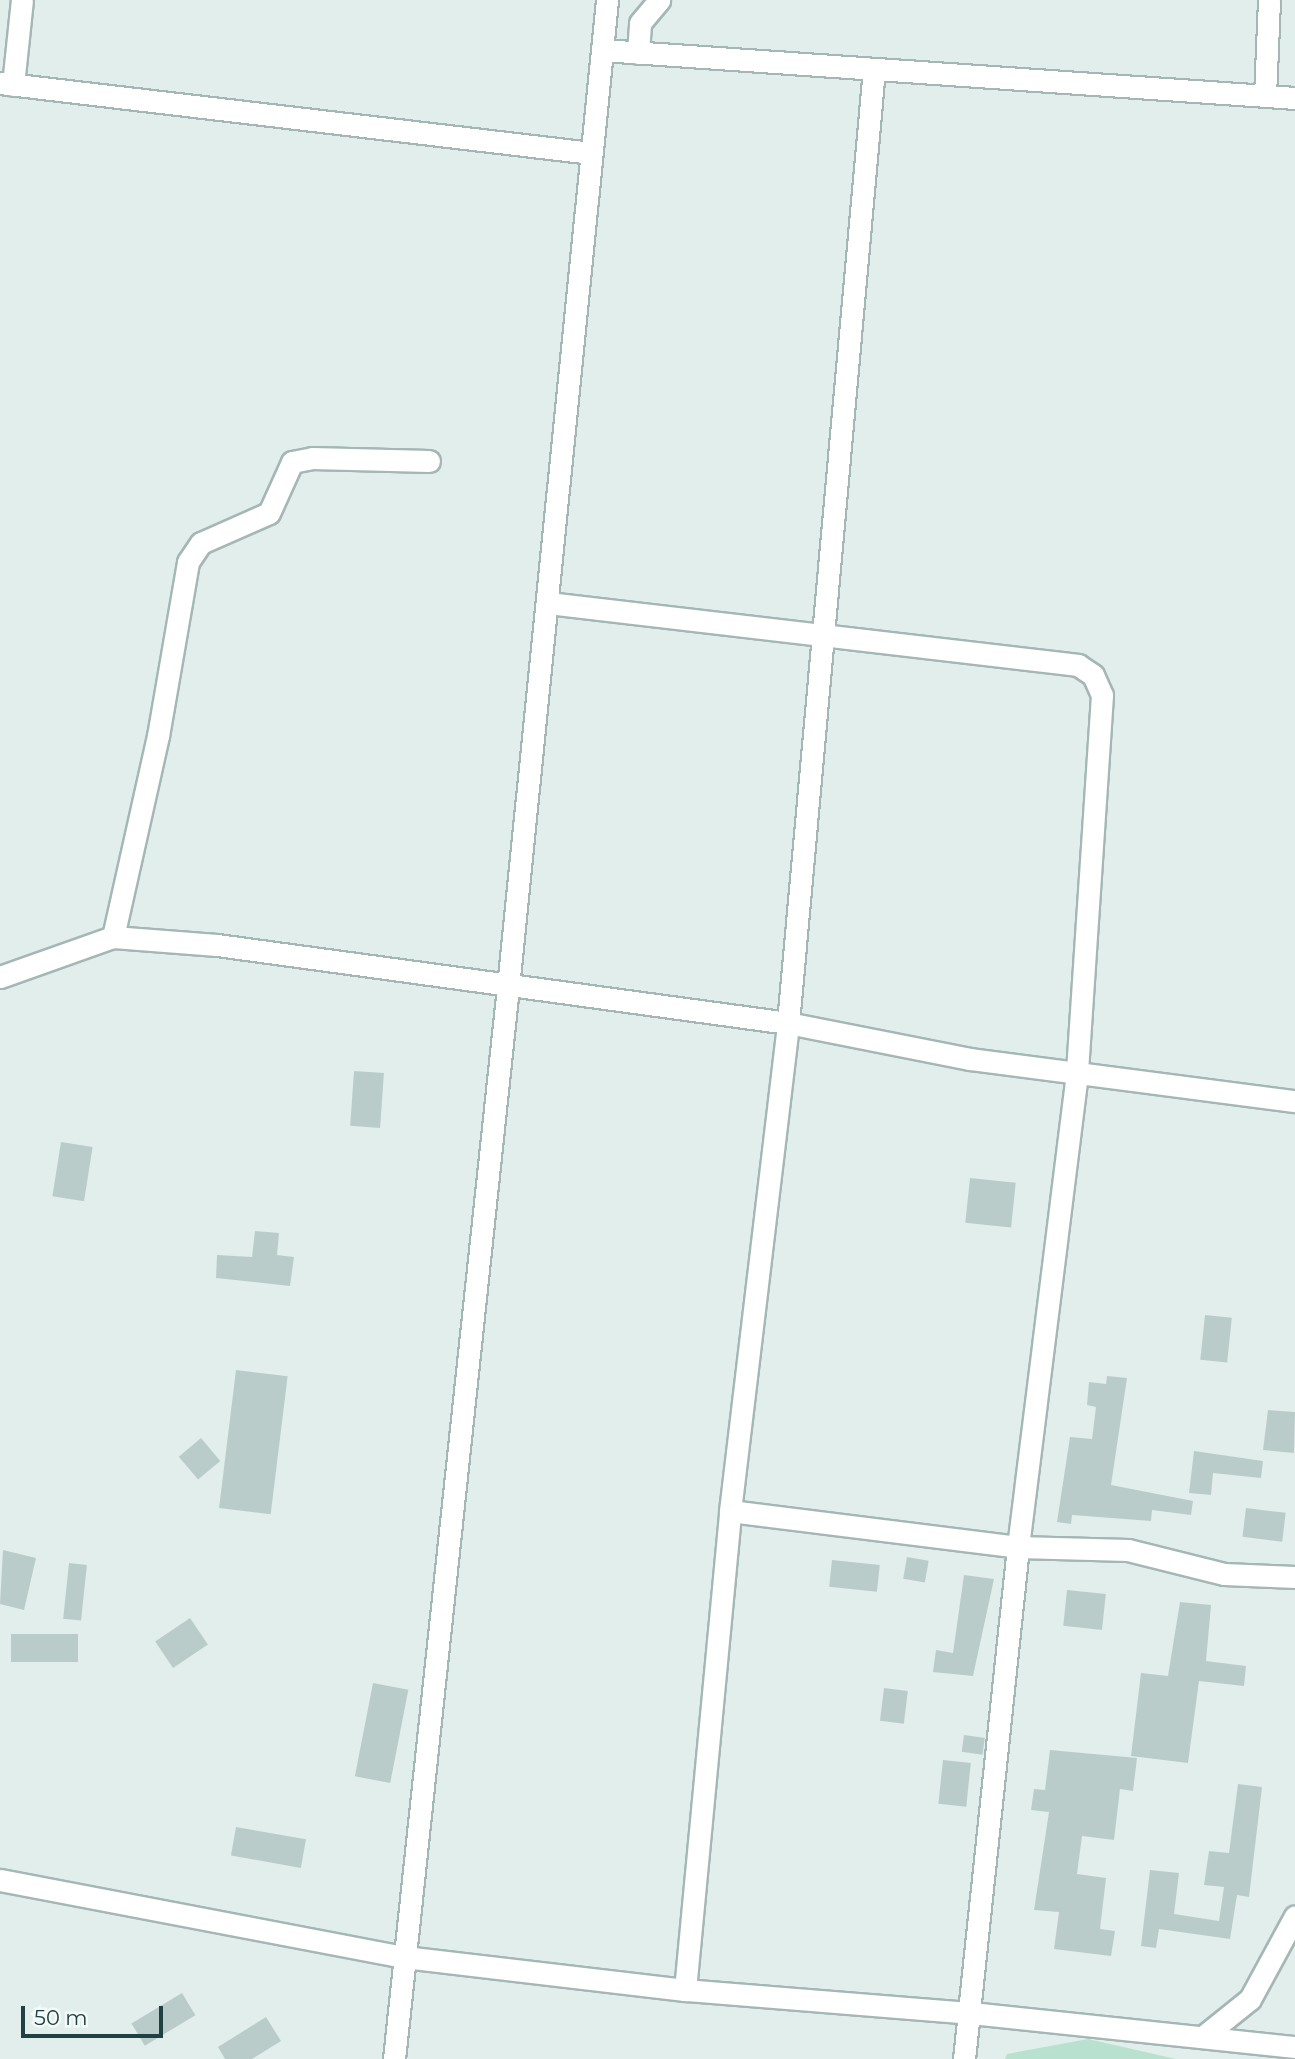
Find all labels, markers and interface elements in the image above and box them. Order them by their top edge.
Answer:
scale bar [24,1993,166,2037]
text: 50 m [34,2005,88,2030]

